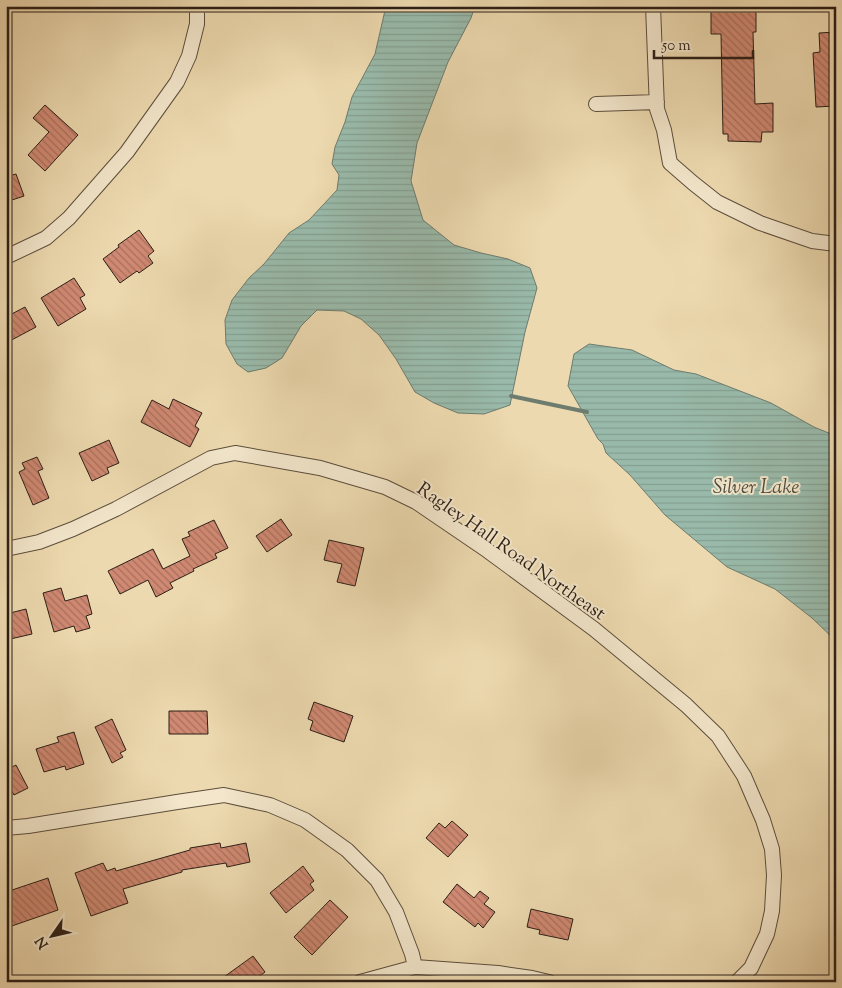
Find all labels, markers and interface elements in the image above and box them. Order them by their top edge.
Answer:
scale bar [654,28,753,60]
text: 50 m [661,36,691,57]
water label: Silver Lake [713,474,799,503]
street label: Ragley Hall Road Northeast [411,476,611,628]
north arrow [28,910,78,960]
text: N [31,932,54,952]

